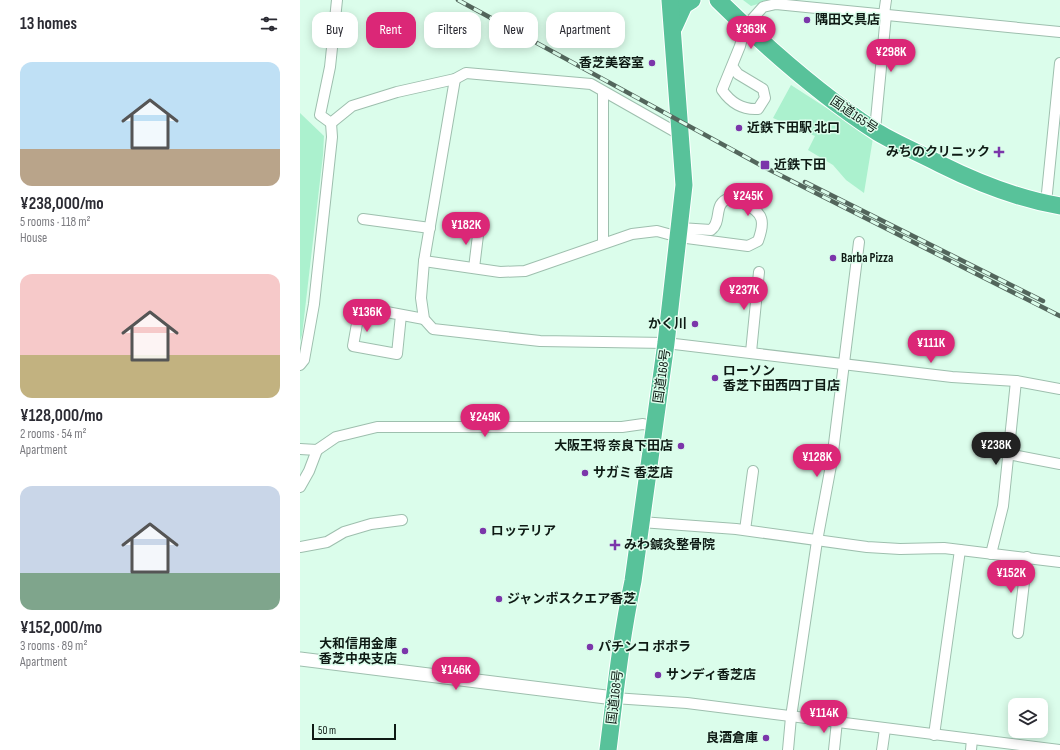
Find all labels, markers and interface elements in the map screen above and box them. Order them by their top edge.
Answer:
chip: Buy [312,12,358,48]
chip: Rent [366,12,416,48]
chip: Filters [424,12,481,48]
chip: New [489,12,538,48]
chip: Apartment [546,12,625,48]
place label: 隅田文具店 [815,12,880,28]
icon: filters [258,13,280,35]
text: 13 homes [20,14,77,34]
marker: 隅田文具店 [802,15,812,25]
pin: ¥363K [723,16,779,50]
text: ¥363K [736,21,766,37]
pin: ¥298K [863,39,919,73]
text: ¥298K [875,44,907,60]
place label: 香芝美容室 [579,55,644,71]
marker: 香芝美容室 [647,58,657,68]
icon: home [114,88,186,160]
street label: 国道165号 [827,93,881,137]
place label: 近鉄下田駅 北口 [747,120,840,136]
marker: 近鉄下田駅 北口 [734,123,744,133]
place label: みちのクリニック [886,144,990,160]
marker: みちのクリニック [993,146,1005,158]
place label: 近鉄下田 [774,157,826,173]
marker: 近鉄下田 [759,159,771,171]
pin: ¥245K [720,183,776,217]
text: ¥245K [733,188,763,204]
text: ¥238,000/mo [20,194,104,214]
pin: ¥182K [438,212,494,246]
text: 5 rooms · 118 m² [20,214,91,230]
text: ¥182K [451,217,481,233]
text: House [20,230,47,246]
place label: Barba Pizza [841,250,893,266]
marker: Barba Pizza [828,253,838,263]
pin: ¥237K [716,277,772,311]
text: ¥237K [729,282,759,298]
pin: ¥136K [339,299,395,333]
icon: home [114,300,186,372]
text: ¥136K [352,304,382,320]
place label: かく川 [648,316,687,332]
marker: かく川 [690,319,700,329]
pin: ¥111K [903,330,959,364]
text: ¥111K [917,335,945,351]
street label: 国道168号 [650,348,674,404]
place label: ローソン 香芝下田西四丁目店 [723,363,840,394]
marker: ローソン 香芝下田西四丁目店 [710,373,720,383]
pin: ¥249K [457,404,513,438]
text: ¥128,000/mo [20,406,103,426]
text: ¥249K [470,409,500,425]
text: 2 rooms · 54 m² [20,426,87,442]
pin: ¥238K [968,432,1024,466]
text: ¥238K [981,437,1011,453]
place label: 大阪王将 奈良下田店 [554,438,673,454]
marker: 大阪王将 奈良下田店 [676,441,686,451]
text: Apartment [20,442,67,458]
pin: ¥128K [789,444,845,478]
text: ¥128K [802,449,832,465]
place label: サガミ 香芝店 [593,465,673,481]
marker: サガミ 香芝店 [580,468,590,478]
icon: home [114,512,186,584]
place label: ロッテリア [491,523,556,539]
marker: ロッテリア [478,526,488,536]
place label: みわ鍼灸整骨院 [624,537,715,553]
marker: みわ鍼灸整骨院 [609,539,621,551]
pin: ¥152K [983,560,1039,594]
text: ¥152K [996,565,1026,581]
place label: ジャンボスクエア香芝 [507,591,636,607]
marker: ジャンボスクエア香芝 [494,594,504,604]
text: ¥152,000/mo [20,618,102,638]
place label: 大和信用金庫 香芝中央支店 [319,636,397,667]
text: 3 rooms · 89 m² [20,638,87,654]
place label: パチンコ ポポラ [598,639,691,655]
marker: パチンコ ポポラ [585,642,595,652]
marker: 大和信用金庫 香芝中央支店 [400,646,410,656]
text: Apartment [20,654,67,670]
pin: ¥146K [428,657,484,691]
text: ¥146K [441,662,471,678]
place label: サンディ香芝店 [666,667,756,683]
street label: 国道168号 [604,669,626,725]
marker: サンディ香芝店 [653,670,663,680]
map controls [1008,698,1048,738]
button: layers [1008,698,1048,738]
pin: ¥114K [796,700,852,734]
text: ¥114K [809,705,839,721]
scale bar [312,722,396,741]
text: 50 m [318,724,336,737]
place label: 良酒倉庫 [706,730,758,746]
marker: 良酒倉庫 [761,733,771,743]

